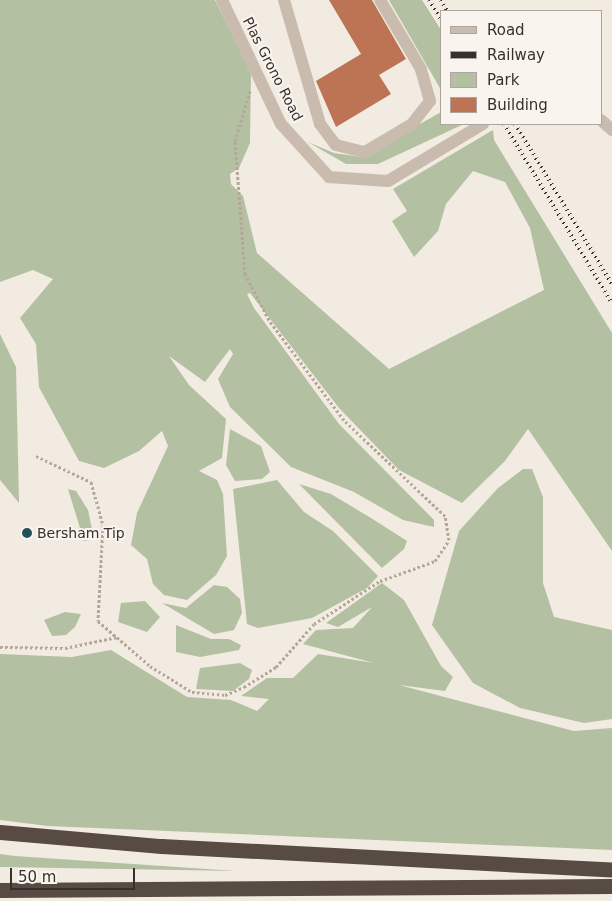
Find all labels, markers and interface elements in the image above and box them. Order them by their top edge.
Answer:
legend [440,10,602,125]
street label: Plas Grono Road [240,14,306,124]
text: Road [487,21,525,39]
text: Railway [487,46,545,64]
text: Park [487,71,519,89]
text: Building [487,96,548,114]
place label: Bersham Tip [37,525,125,541]
marker: Bersham Tip [21,527,33,539]
scale bar [12,858,138,890]
text: 50 m [18,868,56,886]

